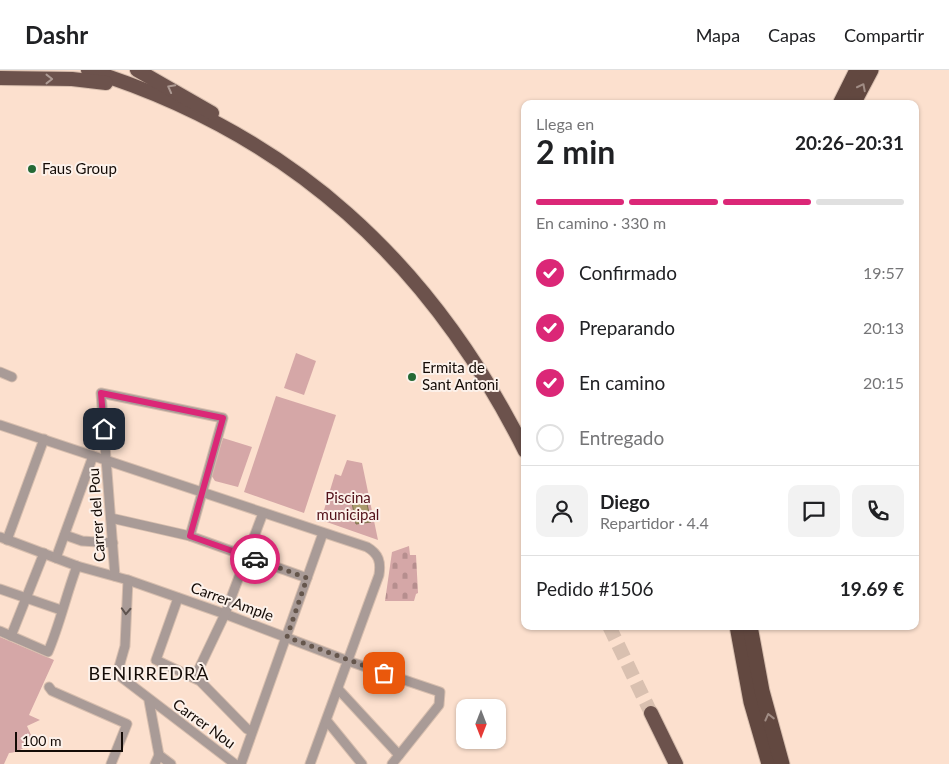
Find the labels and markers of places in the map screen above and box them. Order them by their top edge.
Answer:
place label: Faus Group [42,159,117,177]
marker: Faus Group [26,163,38,175]
place label: Ermita de Sant Antoni [422,358,499,393]
marker: Ermita de Sant Antoni [406,371,418,383]
pin [83,408,125,450]
pin [363,652,405,694]

